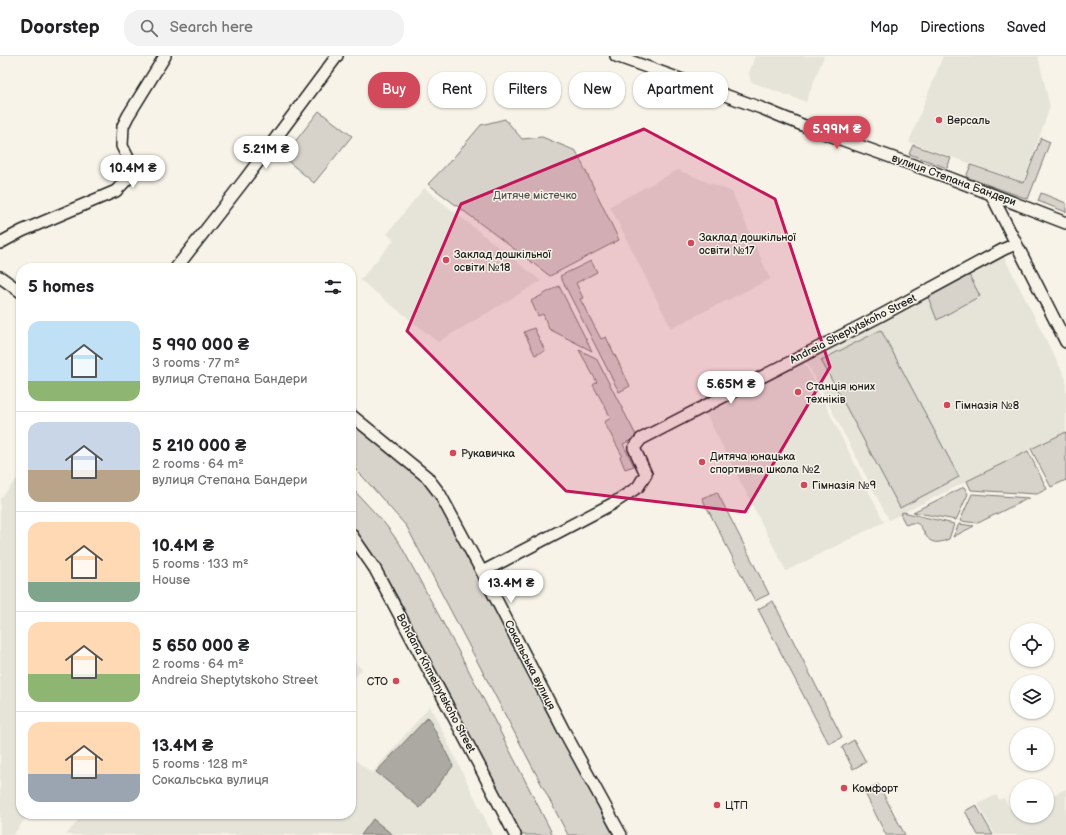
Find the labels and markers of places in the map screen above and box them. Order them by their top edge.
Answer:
place label: Версаль [947,114,990,127]
marker: Версаль [934,115,944,125]
pin: 5.99M ₴ [800,116,874,150]
pin: 5.21M ₴ [229,136,303,170]
pin: 10.4M ₴ [96,155,170,189]
place label: Заклад дошкільної освіти №17 [699,231,796,257]
marker: Заклад дошкільної освіти №17 [686,238,696,248]
place label: Заклад дошкільної освіти №18 [454,248,551,274]
marker: Заклад дошкільної освіти №18 [441,255,451,265]
pin: 5.65M ₴ [694,371,768,405]
place label: Станція юних техніків [806,380,875,406]
marker: Станція юних техніків [793,387,803,397]
place label: Гімназія №8 [955,399,1019,412]
marker: Гімназія №8 [942,400,952,410]
place label: Рукавичка [461,447,515,460]
marker: Рукавичка [448,448,458,458]
place label: Дитяча юнацька спортивна школа №2 [710,450,820,476]
marker: Дитяча юнацька спортивна школа №2 [697,457,707,467]
place label: Гімназія №9 [812,479,876,492]
marker: Гімназія №9 [799,480,809,490]
pin: 13.4M ₴ [474,570,548,604]
place label: СТО [367,675,388,688]
marker: СТО [391,676,401,686]
place label: Комфорт [852,782,898,795]
marker: Комфорт [839,783,849,793]
place label: ЦТП [725,799,748,812]
marker: ЦТП [712,800,722,810]

